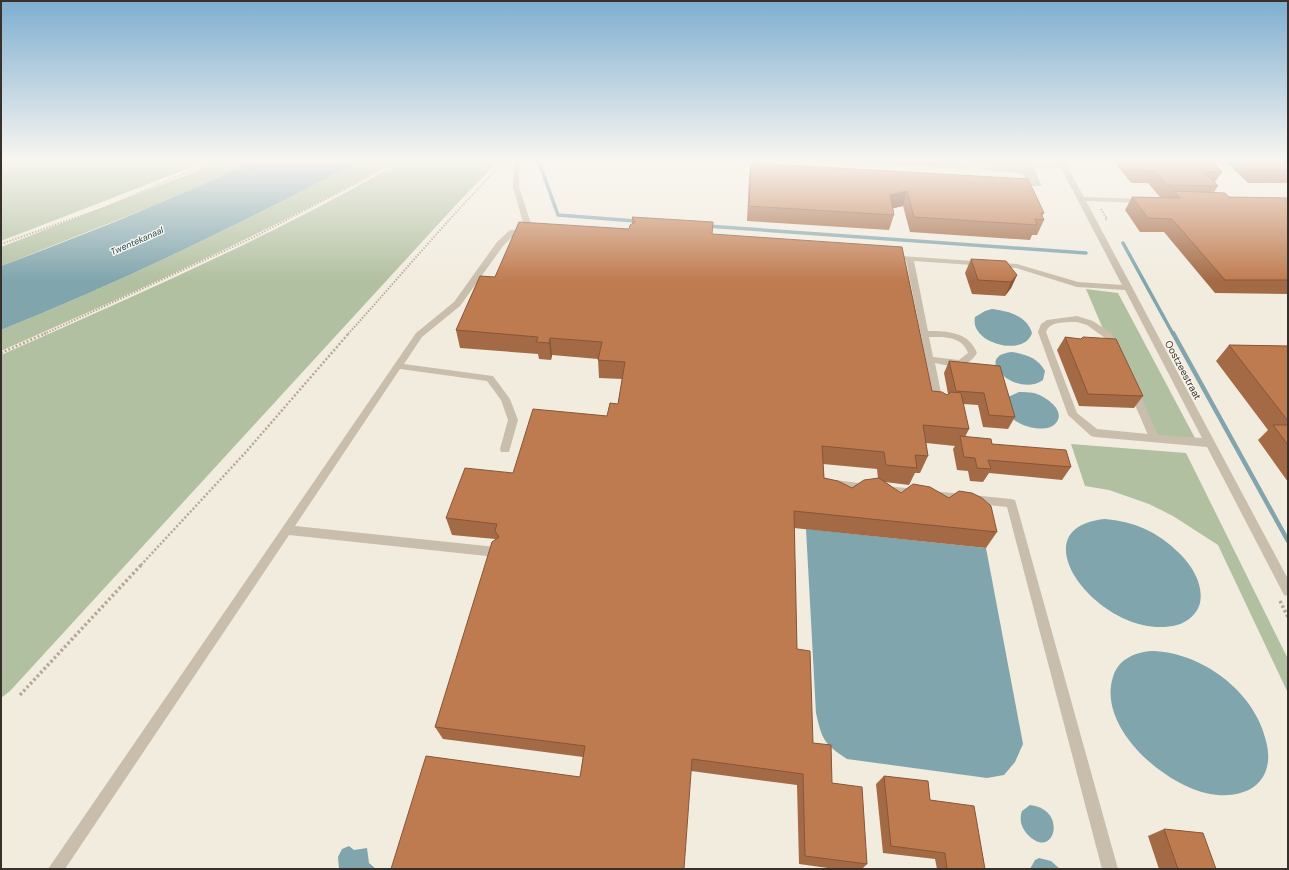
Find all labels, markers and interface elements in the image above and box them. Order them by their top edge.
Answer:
water label: Twentekanaal [109,224,166,258]
street label: Oostzeestraat [1162,338,1204,402]

